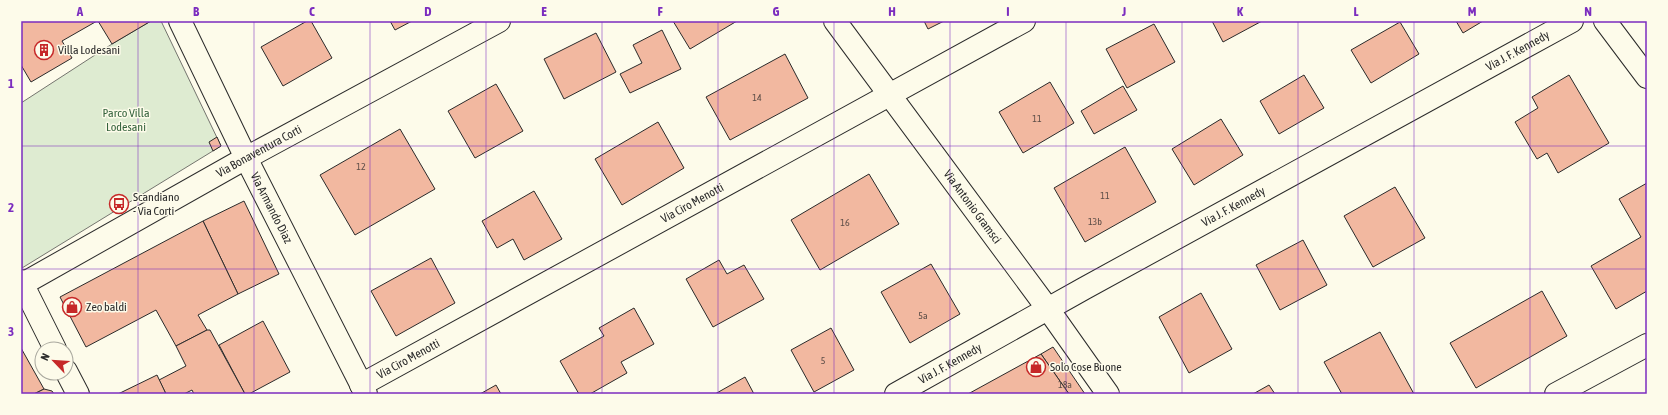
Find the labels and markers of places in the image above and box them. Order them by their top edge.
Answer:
building icon: Villa Lodesani [33,39,55,61]
place label: Villa Lodesani [58,43,120,57]
place label: Scandiano - Via Corti [133,190,180,218]
bus stop icon: Scandiano - Via Corti [108,193,130,215]
shop icon: Zeo baldi [61,296,83,318]
place label: Zeo baldi [86,300,127,314]
shop icon: Solo Cose Buone [1025,356,1047,378]
place label: Solo Cose Buone [1050,360,1122,374]

